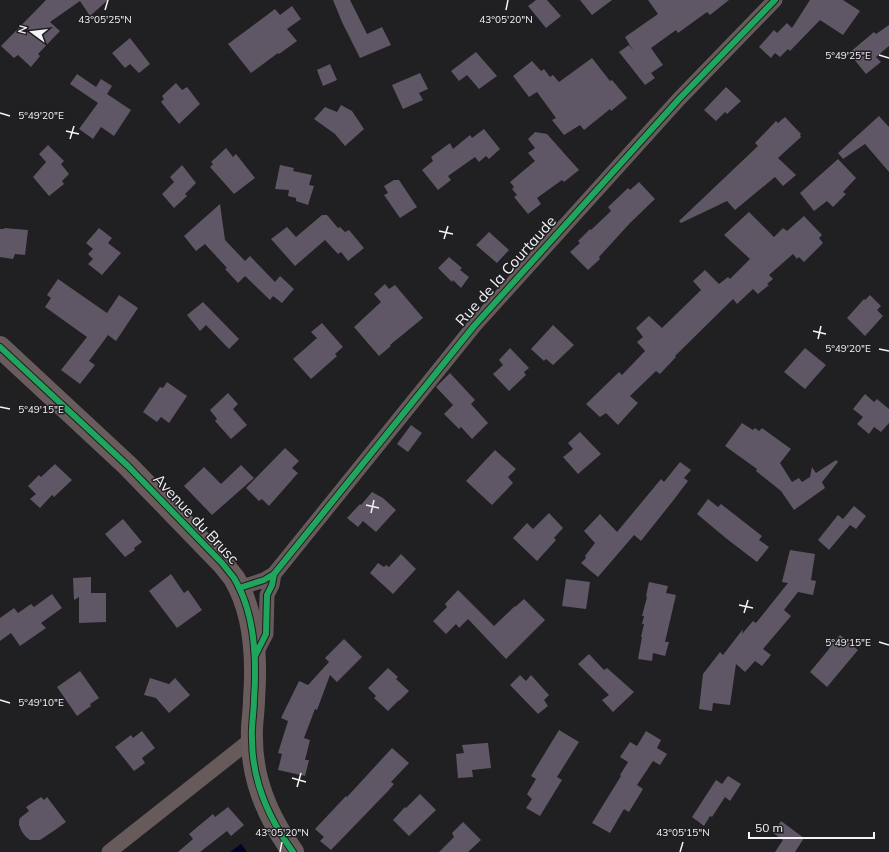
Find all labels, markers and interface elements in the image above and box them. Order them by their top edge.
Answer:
north arrow [12,12,52,52]
text: 43°05'25"N [78,13,132,26]
text: 43°05'20"N [479,13,533,26]
text: N [15,24,30,35]
text: 5°49'25"E [825,49,871,62]
text: 5°49'20"E [18,109,64,122]
street label: Rue de la Courtaude [451,212,560,330]
text: 5°49'20"E [825,342,871,355]
text: 5°49'15"E [18,403,64,416]
street label: Avenue du Brusc [150,469,243,568]
text: 5°49'15"E [825,636,871,649]
text: 5°49'10"E [18,696,64,709]
scale bar [749,814,874,840]
text: 50 m [755,820,783,835]
text: 43°05'20"N [255,826,309,839]
text: 43°05'15"N [656,826,710,839]

